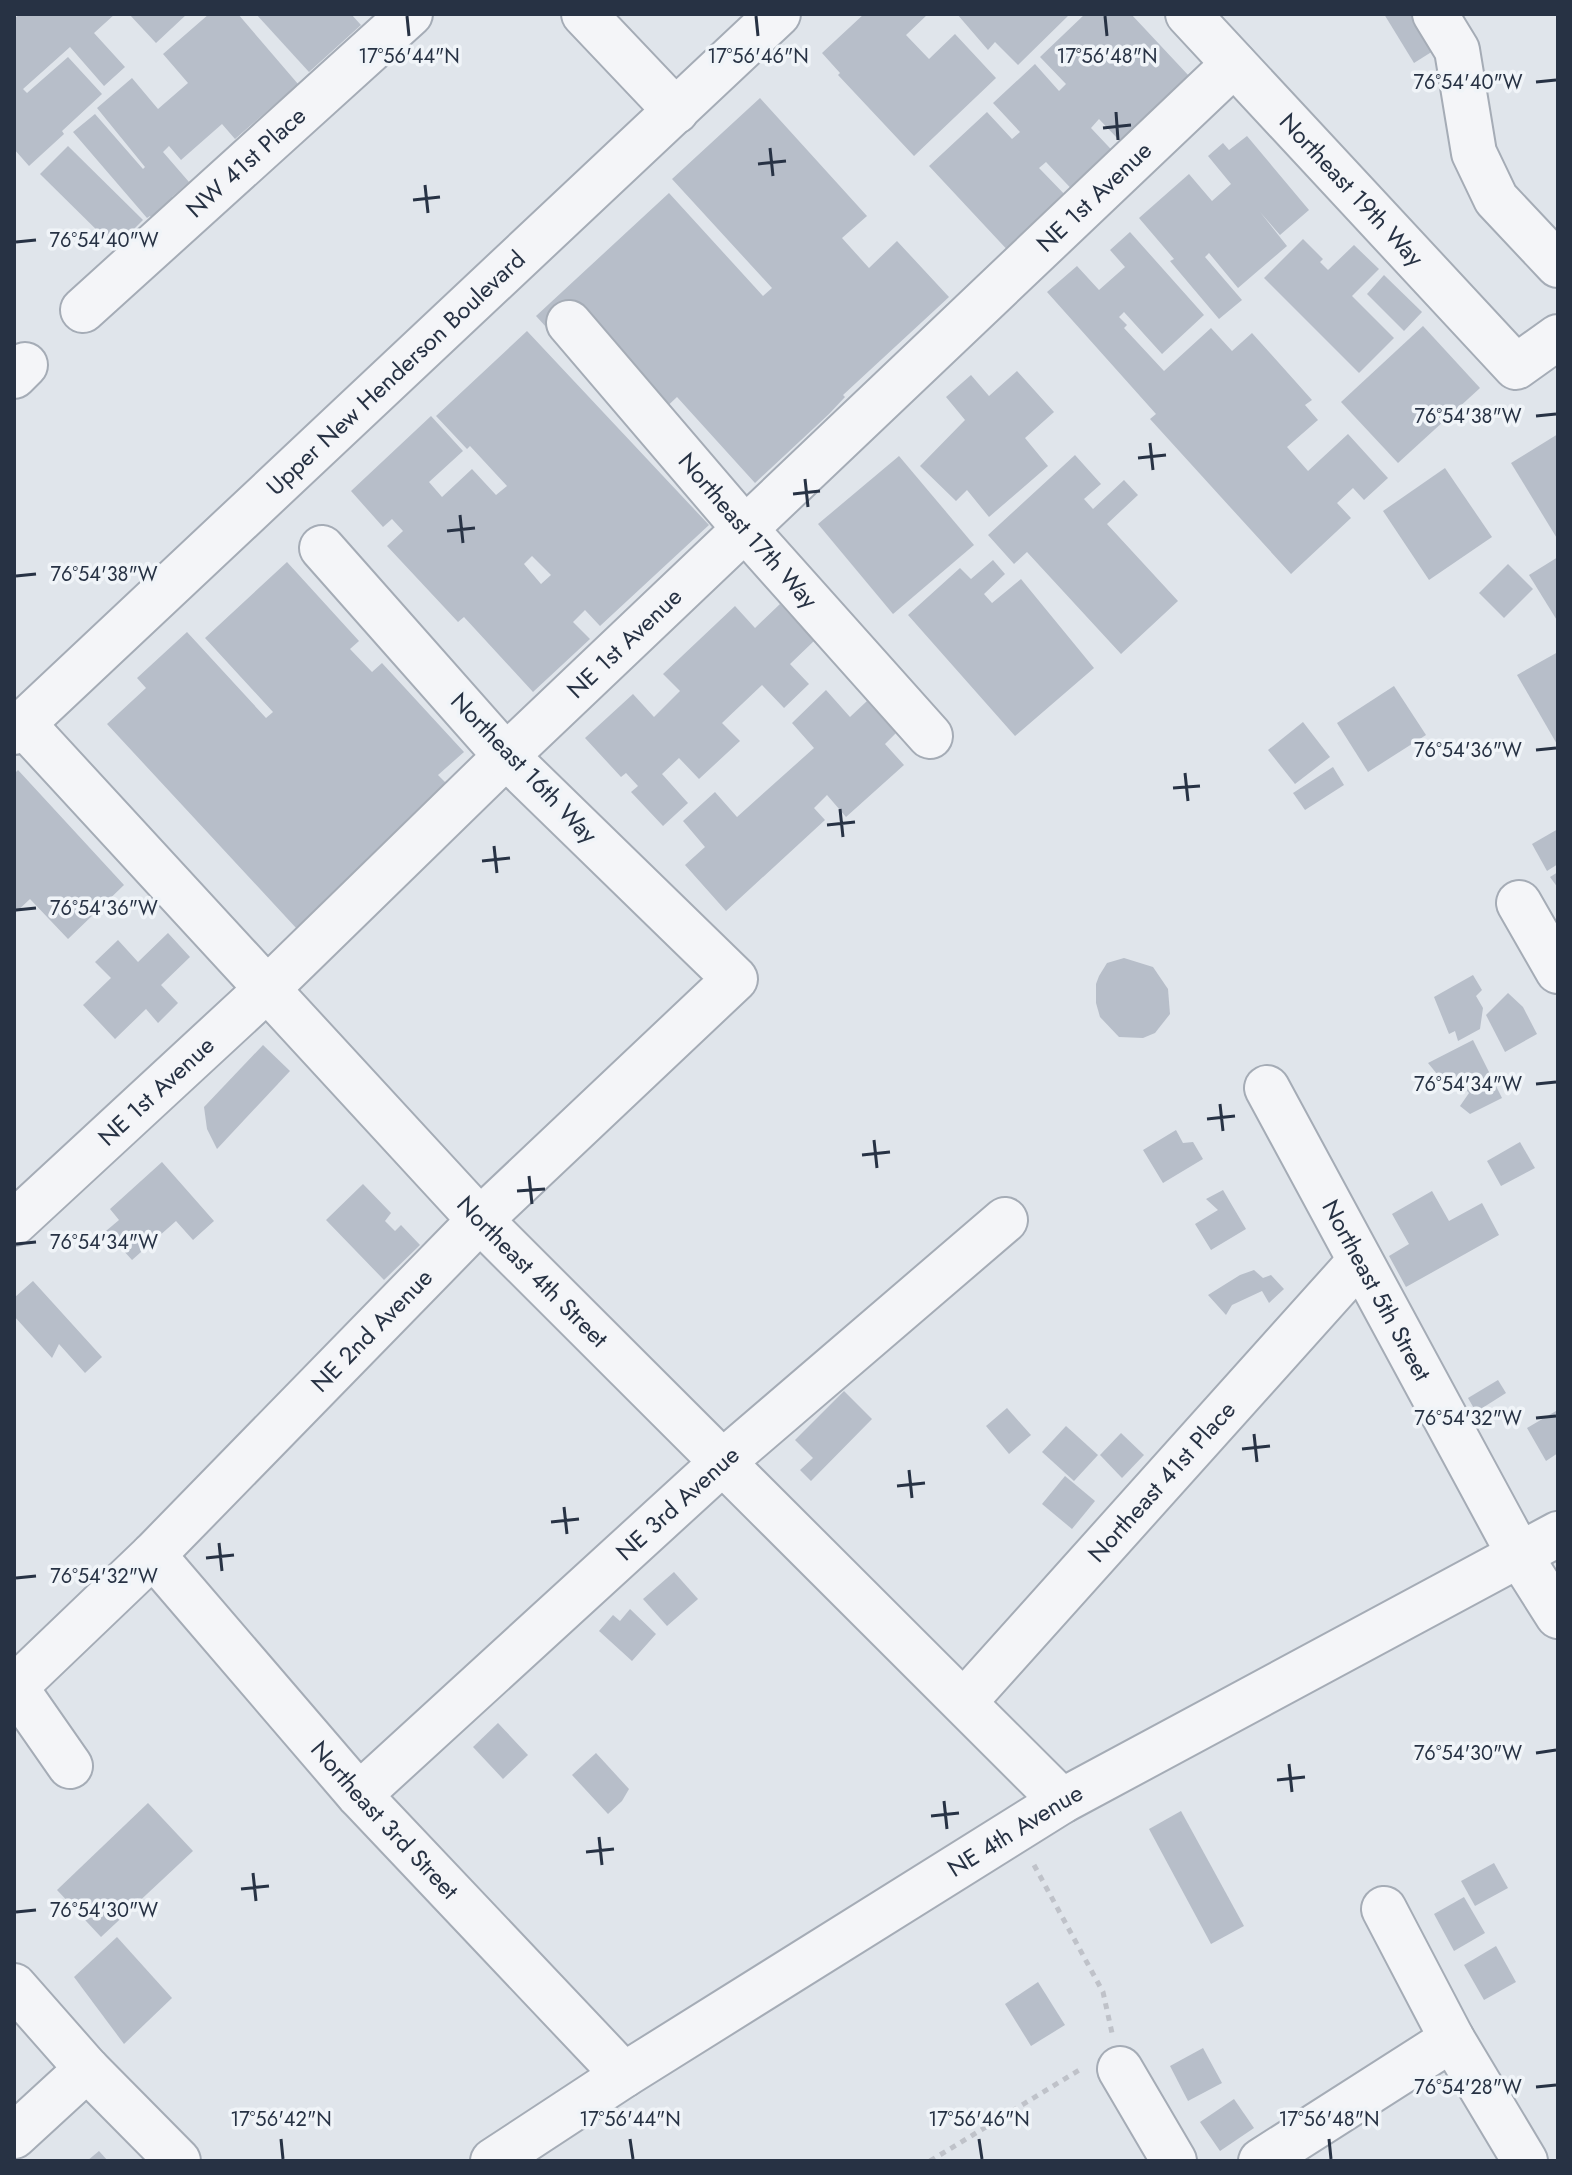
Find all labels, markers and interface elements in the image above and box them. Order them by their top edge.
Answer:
text: 17°56'44"N [358,42,460,71]
text: 17°56'46"N [707,42,809,71]
text: 17°56'48"N [1057,42,1157,71]
text: 76°54'40"W [1414,68,1523,97]
street label: NW 41st Place [178,98,314,226]
street label: Northeast 19th Way [1271,105,1432,274]
street label: NE 1st Avenue [1028,133,1159,260]
text: 76°54'40"W [50,226,159,255]
street label: Upper New Henderson Boulevard [258,242,533,503]
text: 76°54'38"W [1414,402,1522,431]
street label: Northeast 17th Way [670,445,827,616]
text: 76°54'38"W [50,560,158,589]
street label: NE 1st Avenue [559,580,690,706]
street label: Northeast 16th Way [443,684,606,851]
text: 76°54'36"W [1414,736,1522,765]
text: 76°54'36"W [50,894,158,923]
street label: NE 1st Avenue [90,1028,222,1154]
text: 76°54'34"W [1414,1070,1522,1099]
street label: Northeast 4th Street [449,1188,616,1355]
street label: Northeast 5th Street [1314,1193,1440,1387]
text: 76°54'34"W [50,1228,158,1257]
street label: NE 2nd Avenue [303,1260,440,1400]
street label: Northeast 41st Place [1079,1393,1243,1570]
text: 76°54'32"W [1414,1404,1522,1433]
street label: NE 3rd Avenue [608,1437,747,1569]
text: 76°54'32"W [50,1562,158,1591]
street label: Northeast 3rd Street [303,1733,467,1907]
text: 76°54'30"W [1414,1739,1522,1768]
street label: NE 4th Avenue [941,1775,1089,1885]
text: 76°54'30"W [50,1896,158,1925]
text: 76°54'28"W [1414,2073,1522,2102]
text: 17°56'42"N [230,2105,332,2134]
text: 17°56'44"N [579,2105,681,2134]
text: 17°56'46"N [928,2105,1030,2134]
text: 17°56'48"N [1279,2105,1379,2134]

